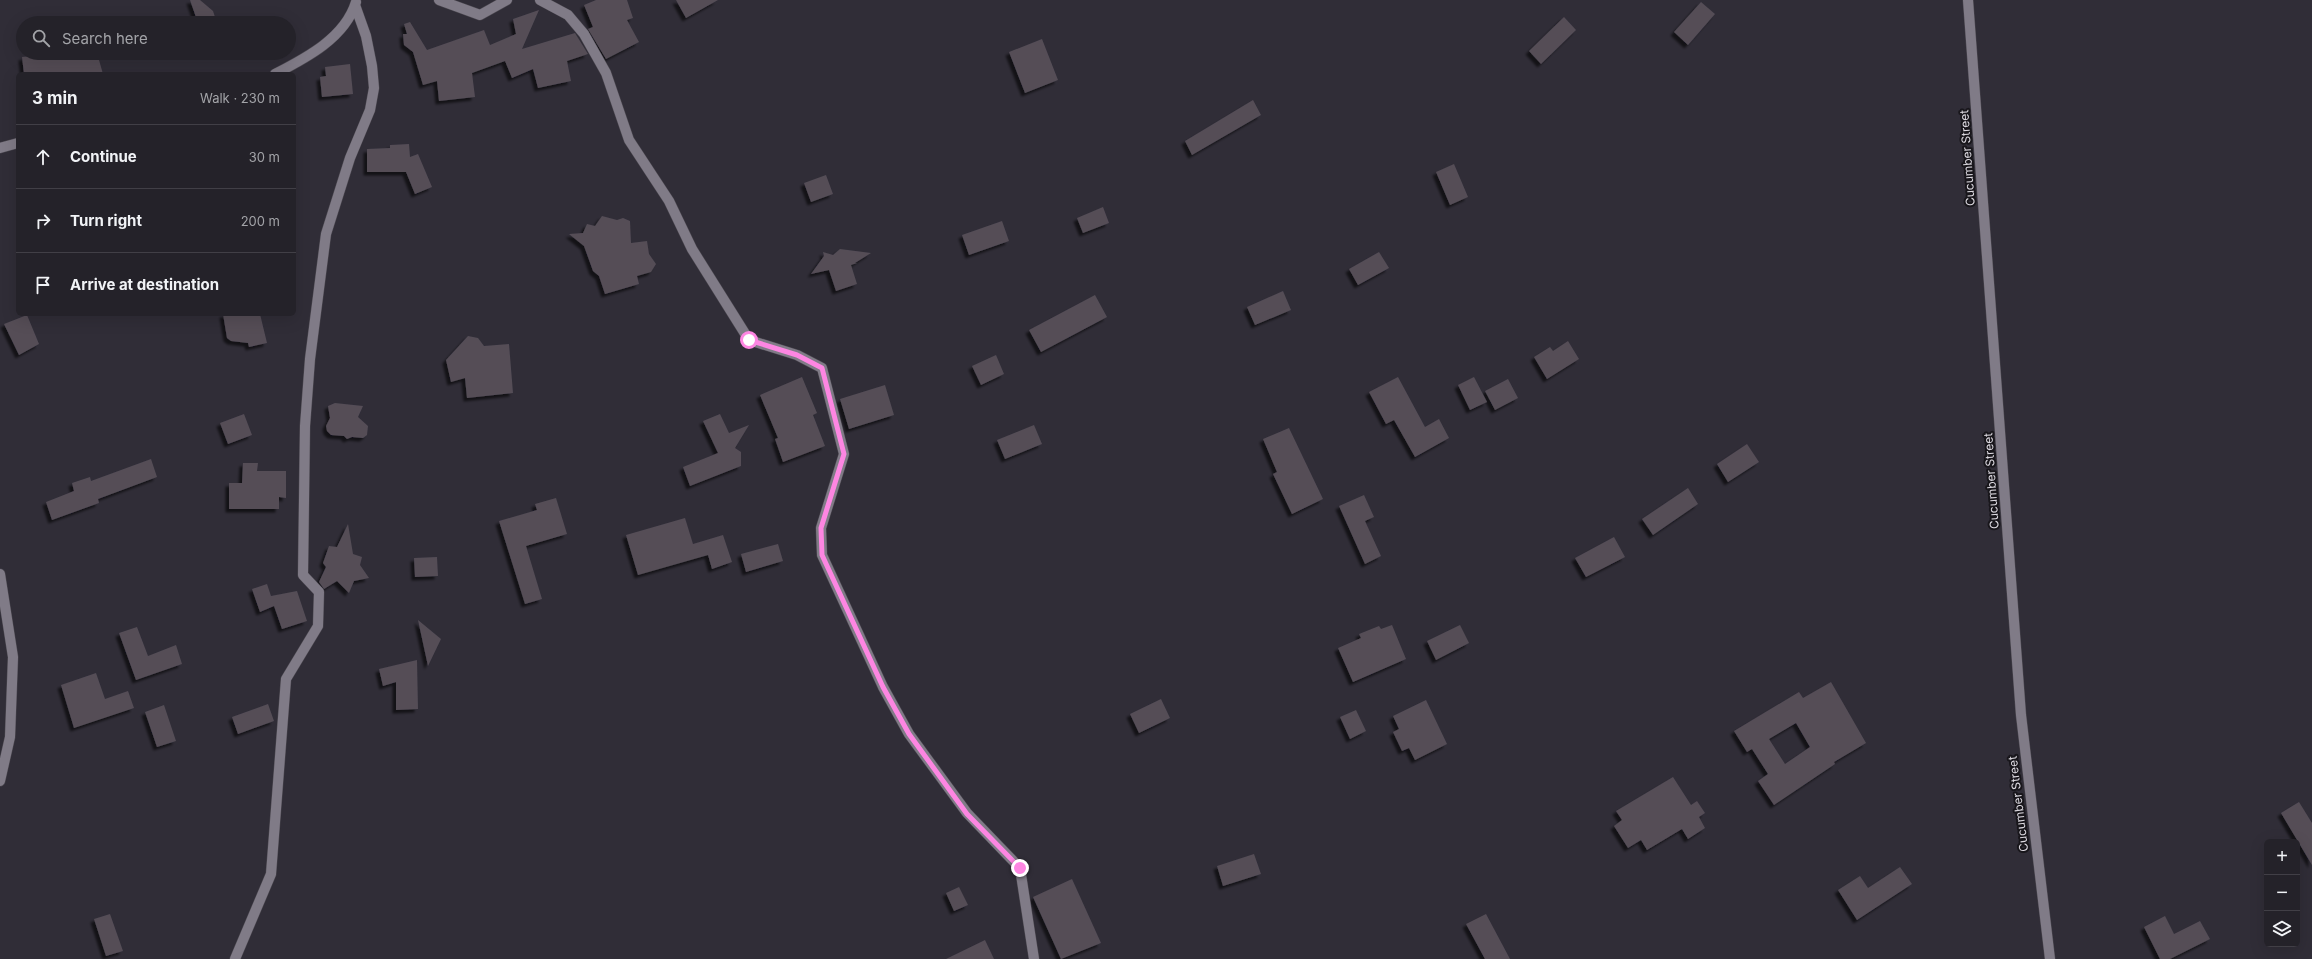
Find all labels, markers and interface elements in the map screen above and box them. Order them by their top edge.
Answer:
search box [16,16,296,60]
icon: search [30,27,52,49]
text: Search here [62,29,148,48]
text: 3 min [32,88,78,108]
text: Walk · 230 m [200,90,280,106]
street label: Cucumber Street [1956,109,1978,207]
icon: ahead [32,146,54,168]
text: Continue [70,147,137,166]
text: 30 m [249,149,280,165]
icon: right [32,210,54,232]
text: Turn right [70,211,142,230]
text: 200 m [241,213,280,229]
icon: arrive [32,274,54,296]
text: Arrive at destination [70,275,219,294]
route start [740,331,758,349]
street label: Cucumber Street [1980,432,2002,530]
street label: Cucumber Street [2005,755,2031,853]
map controls [2264,839,2300,947]
button: + [2264,839,2300,875]
route end [1011,859,1029,877]
button: − [2264,875,2300,911]
button: layers [2264,911,2300,947]

